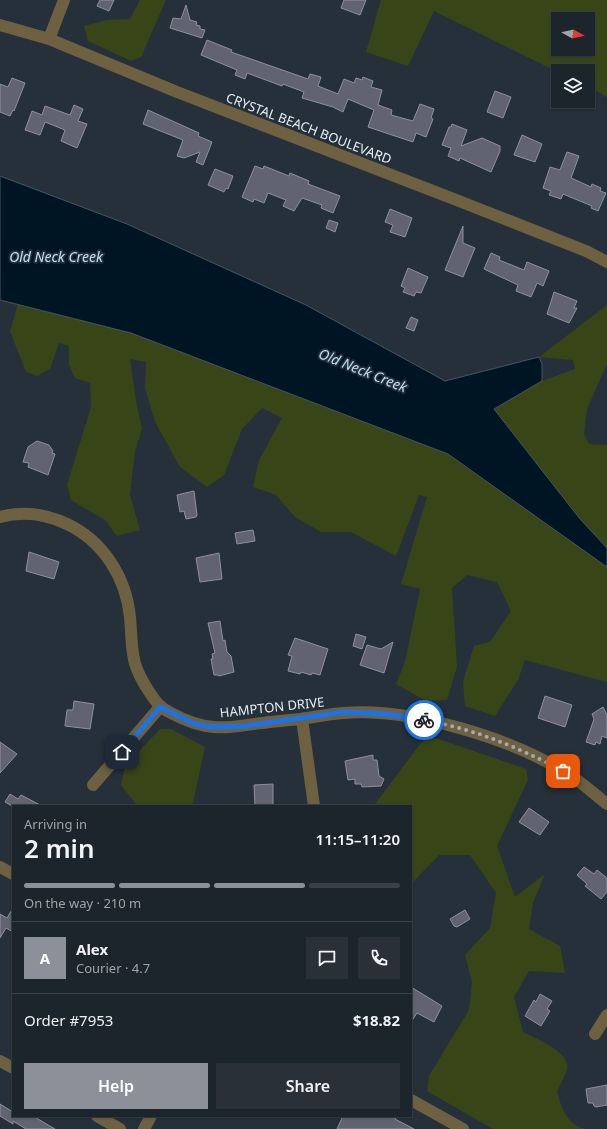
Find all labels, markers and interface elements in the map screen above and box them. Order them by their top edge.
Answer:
north arrow [551,12,595,56]
map controls [551,12,595,108]
button: layers [551,64,595,108]
street label: CRYSTAL BEACH BOULEVARD [224,88,394,168]
water label: Old Neck Creek [9,247,104,266]
water label: Old Neck Creek [316,344,411,397]
street label: HAMPTON DRIVE [219,693,325,721]
courier [404,700,444,740]
icon: bike [413,709,435,731]
pin [105,735,139,769]
icon: home [111,741,133,763]
pin [546,754,580,788]
icon: bag [552,760,574,782]
text: Arriving in [24,815,87,833]
text: 11:15–11:20 [316,829,400,849]
text: 2 min [24,830,95,866]
text: On the way · 210 m [24,894,141,912]
button: chat [306,937,348,979]
button: phone [358,937,400,979]
text: Alex [76,939,108,959]
text: A [40,948,50,968]
text: Courier · 4.7 [76,959,150,977]
text: Order #7953 [24,1010,113,1030]
text: $18.82 [353,1010,400,1030]
button: Help [24,1063,208,1109]
button: Share [216,1063,400,1109]

